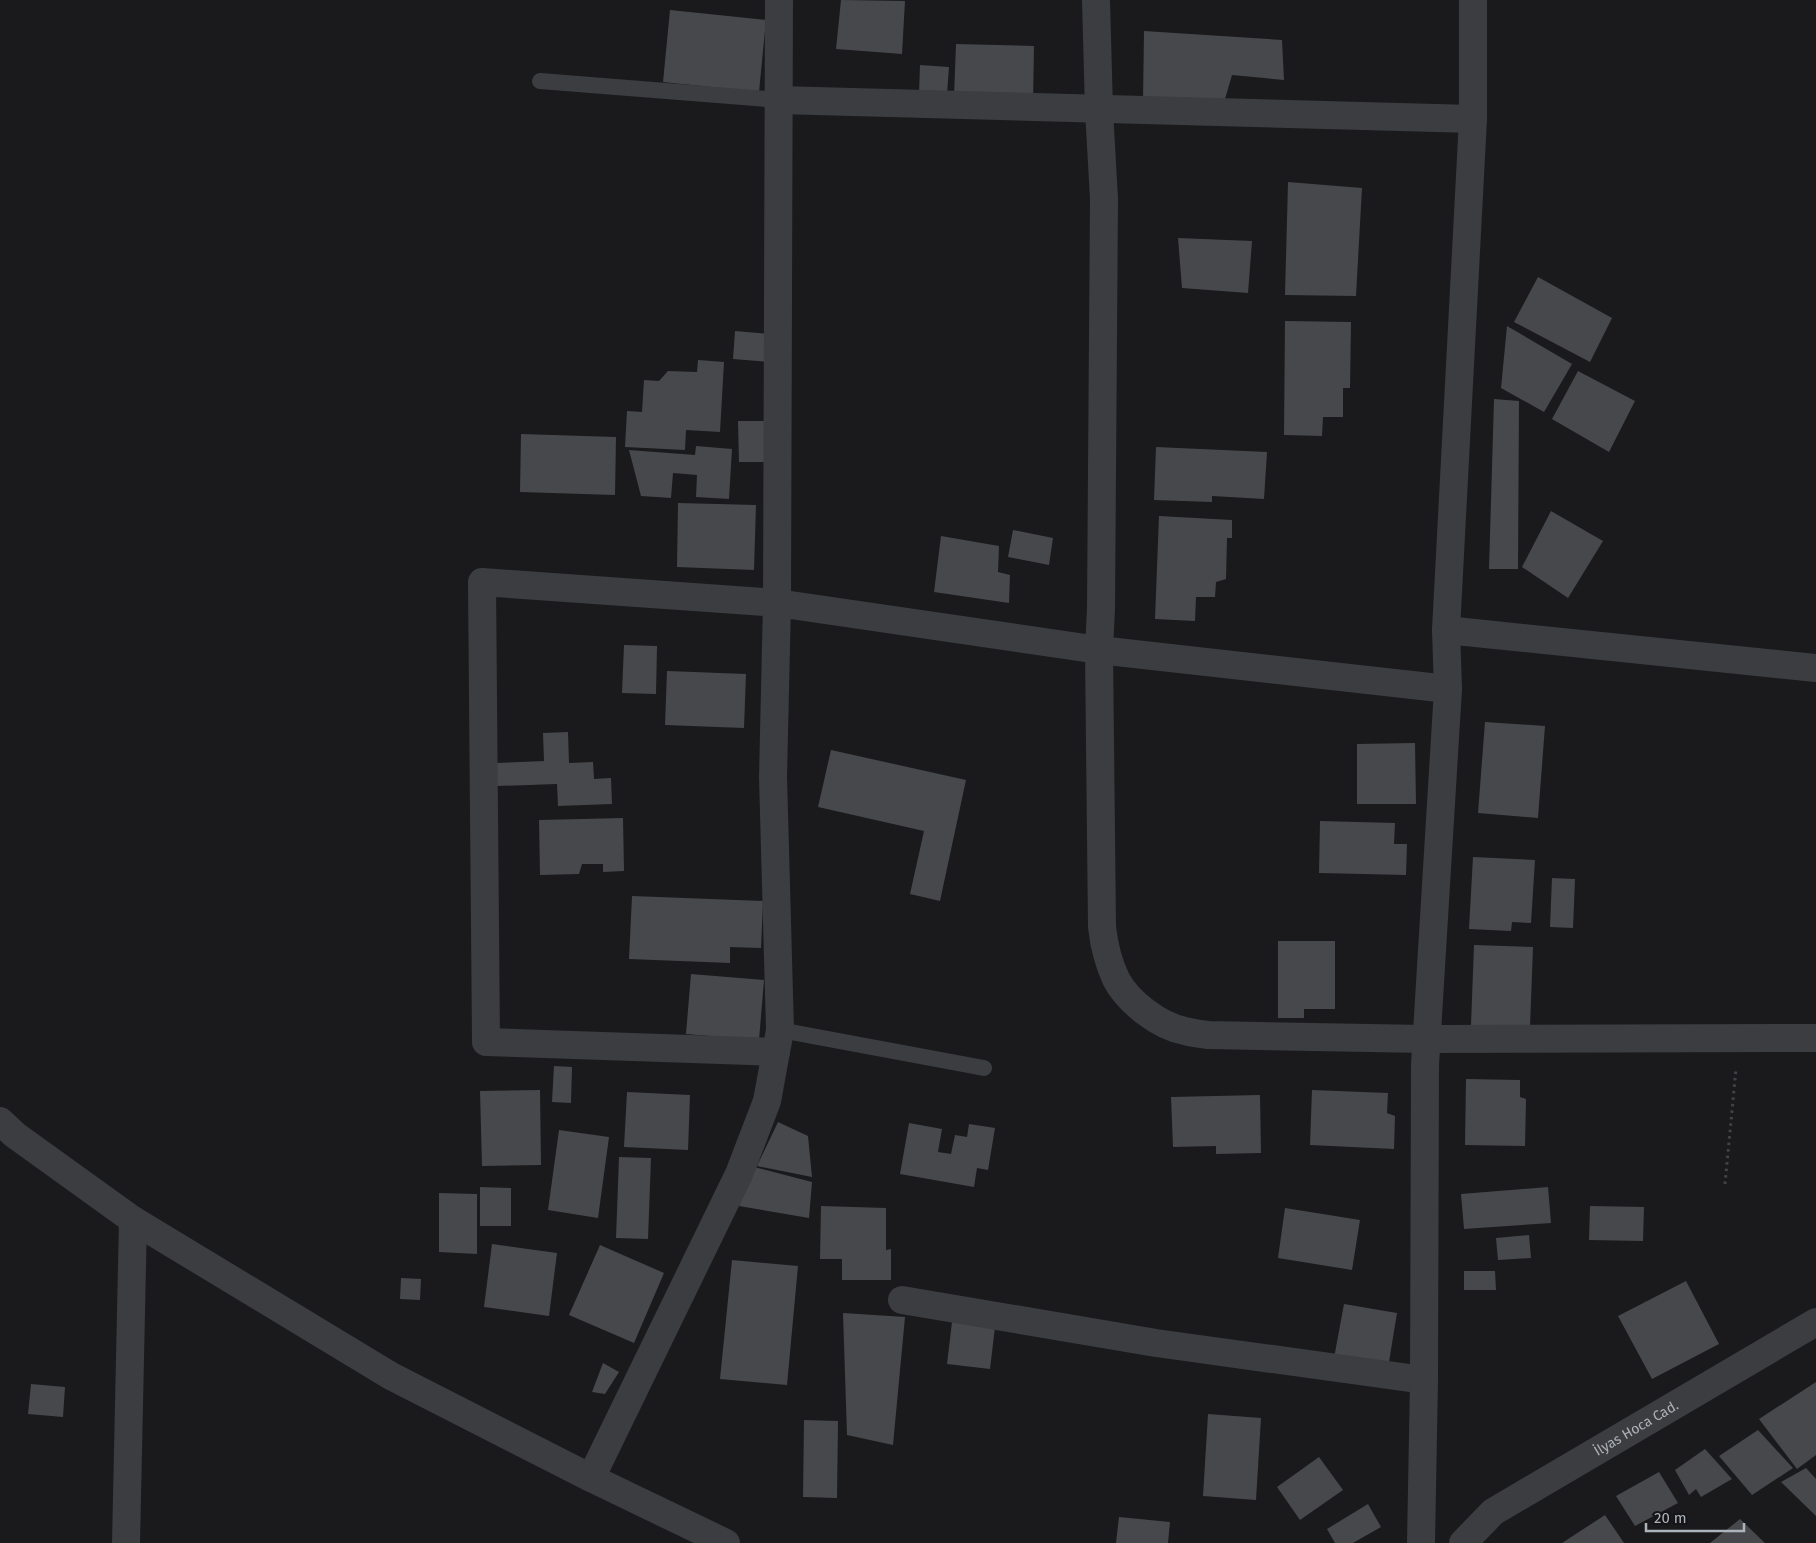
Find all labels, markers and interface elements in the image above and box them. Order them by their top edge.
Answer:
street label: İlyas Hoca Cad. [1590,1396,1681,1459]
scale bar [1646,1500,1744,1532]
text: 20 m [1654,1509,1687,1527]

